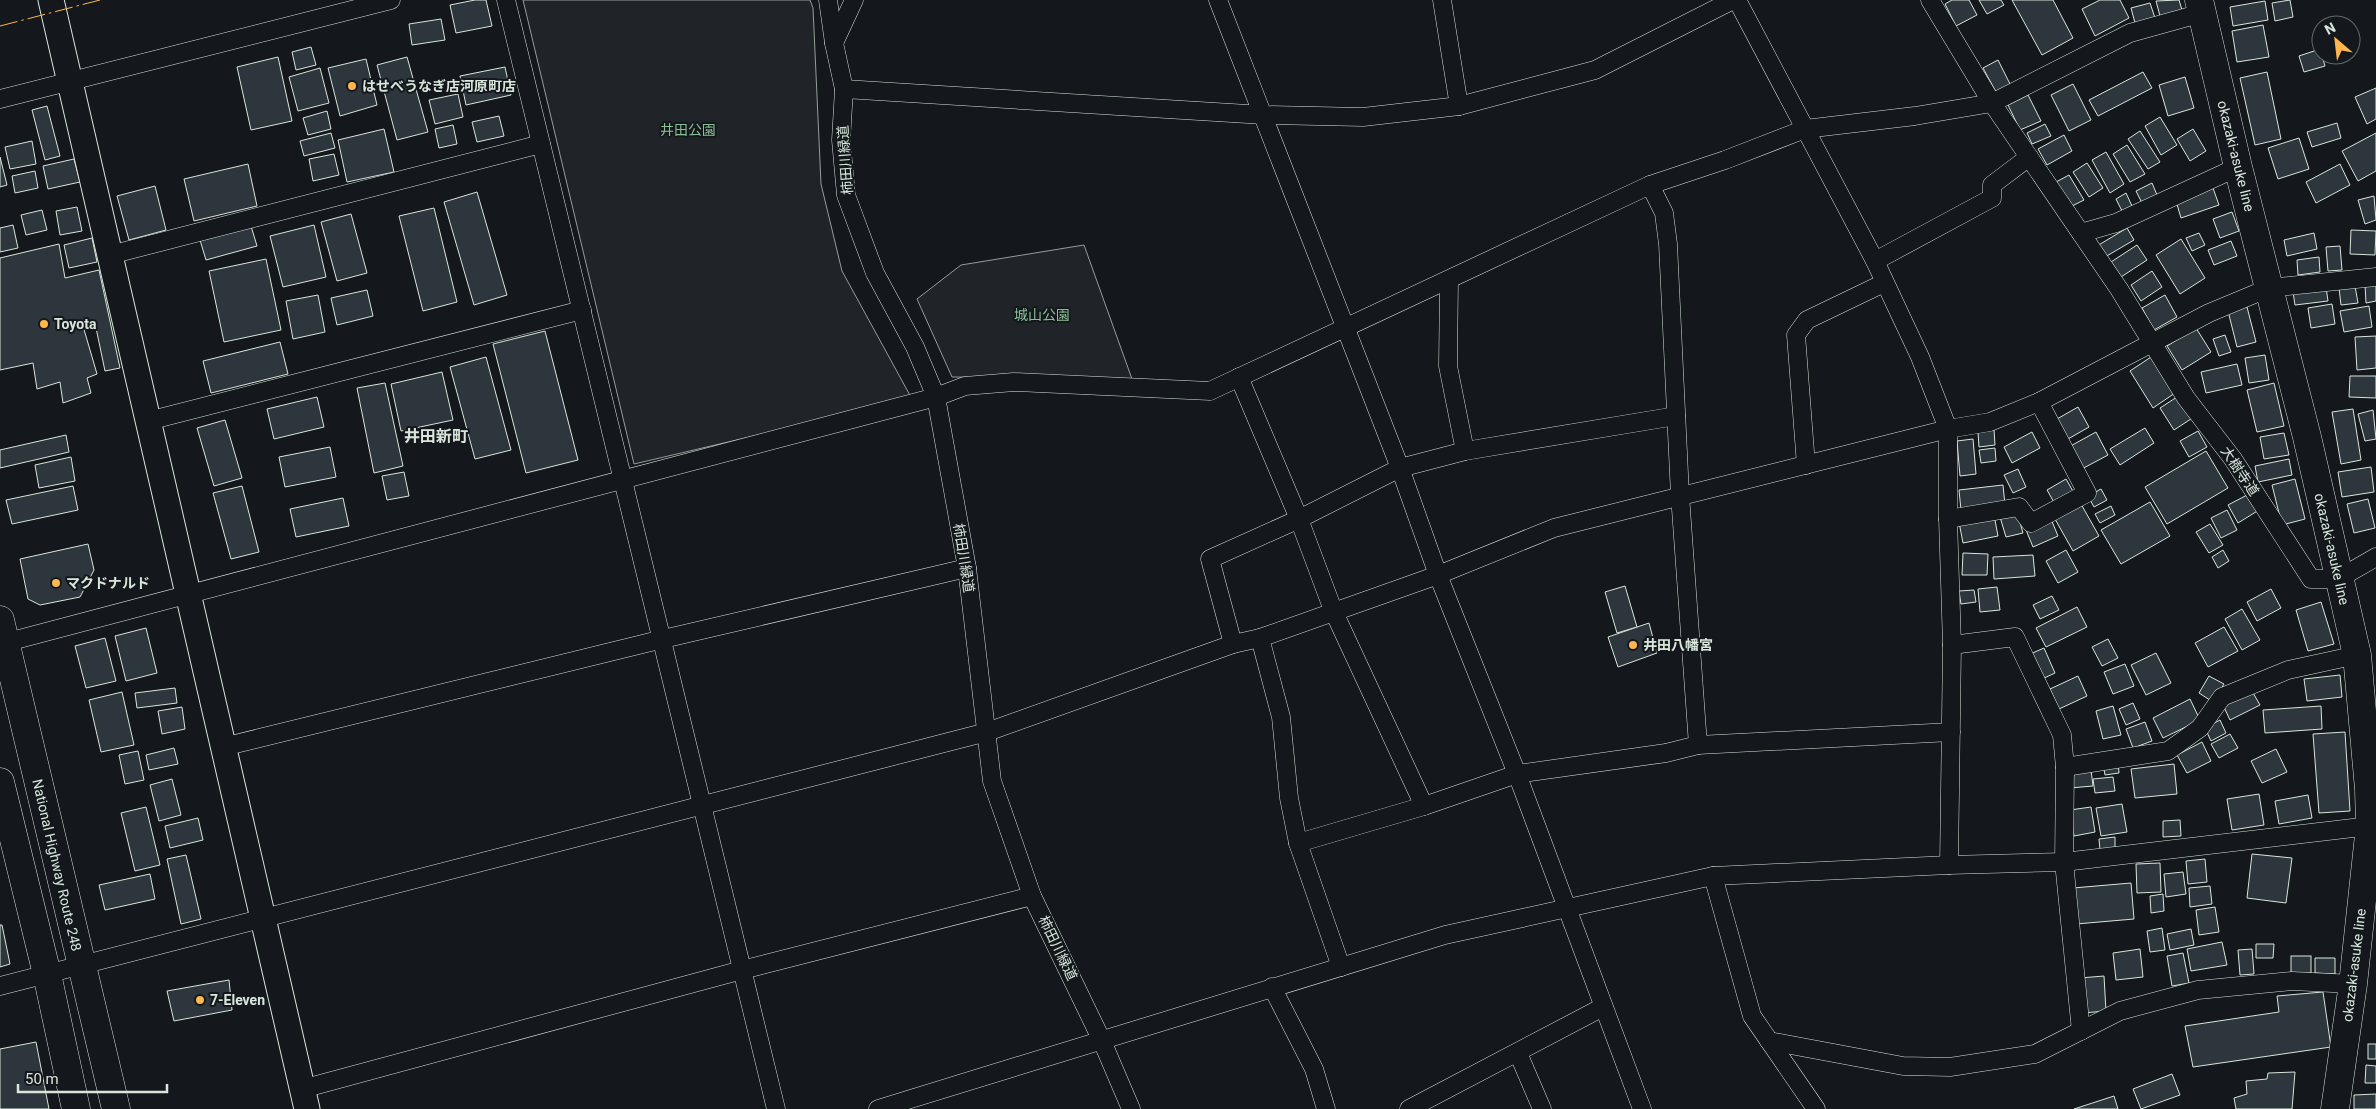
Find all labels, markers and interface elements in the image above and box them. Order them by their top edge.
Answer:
north arrow [2311,15,2361,65]
text: N [2322,19,2338,38]
place label: はせべうなぎ店河原町店 [362,78,516,94]
marker: はせべうなぎ店河原町店 [346,80,358,92]
street label: okazaki-asuke line [2214,99,2258,213]
park label: 井田公園 [660,122,716,138]
street label: 柿田川緑道 [835,125,855,195]
park label: 城山公園 [1014,307,1070,323]
place label: Toyota [54,316,97,332]
marker: Toyota [38,318,50,330]
district label: 井田新町 [404,427,468,446]
street label: 大樹寺道 [2218,443,2262,499]
street label: okazaki-asuke line [2311,492,2353,606]
street label: 柿田川緑道 [951,522,977,594]
place label: マクドナルド [66,575,150,591]
marker: マクドナルド [50,577,62,589]
place label: 井田八幡宮 [1643,637,1713,653]
marker: 井田八幡宮 [1627,639,1639,651]
street label: National Highway Route 248 [29,777,85,953]
street label: okazaki-asuke line [2339,907,2369,1023]
street label: 柿田川緑道 [1035,913,1081,983]
place label: 7-Eleven [210,992,265,1008]
marker: 7-Eleven [194,994,206,1006]
scale bar [18,1062,166,1094]
text: 50 m [25,1070,59,1088]

